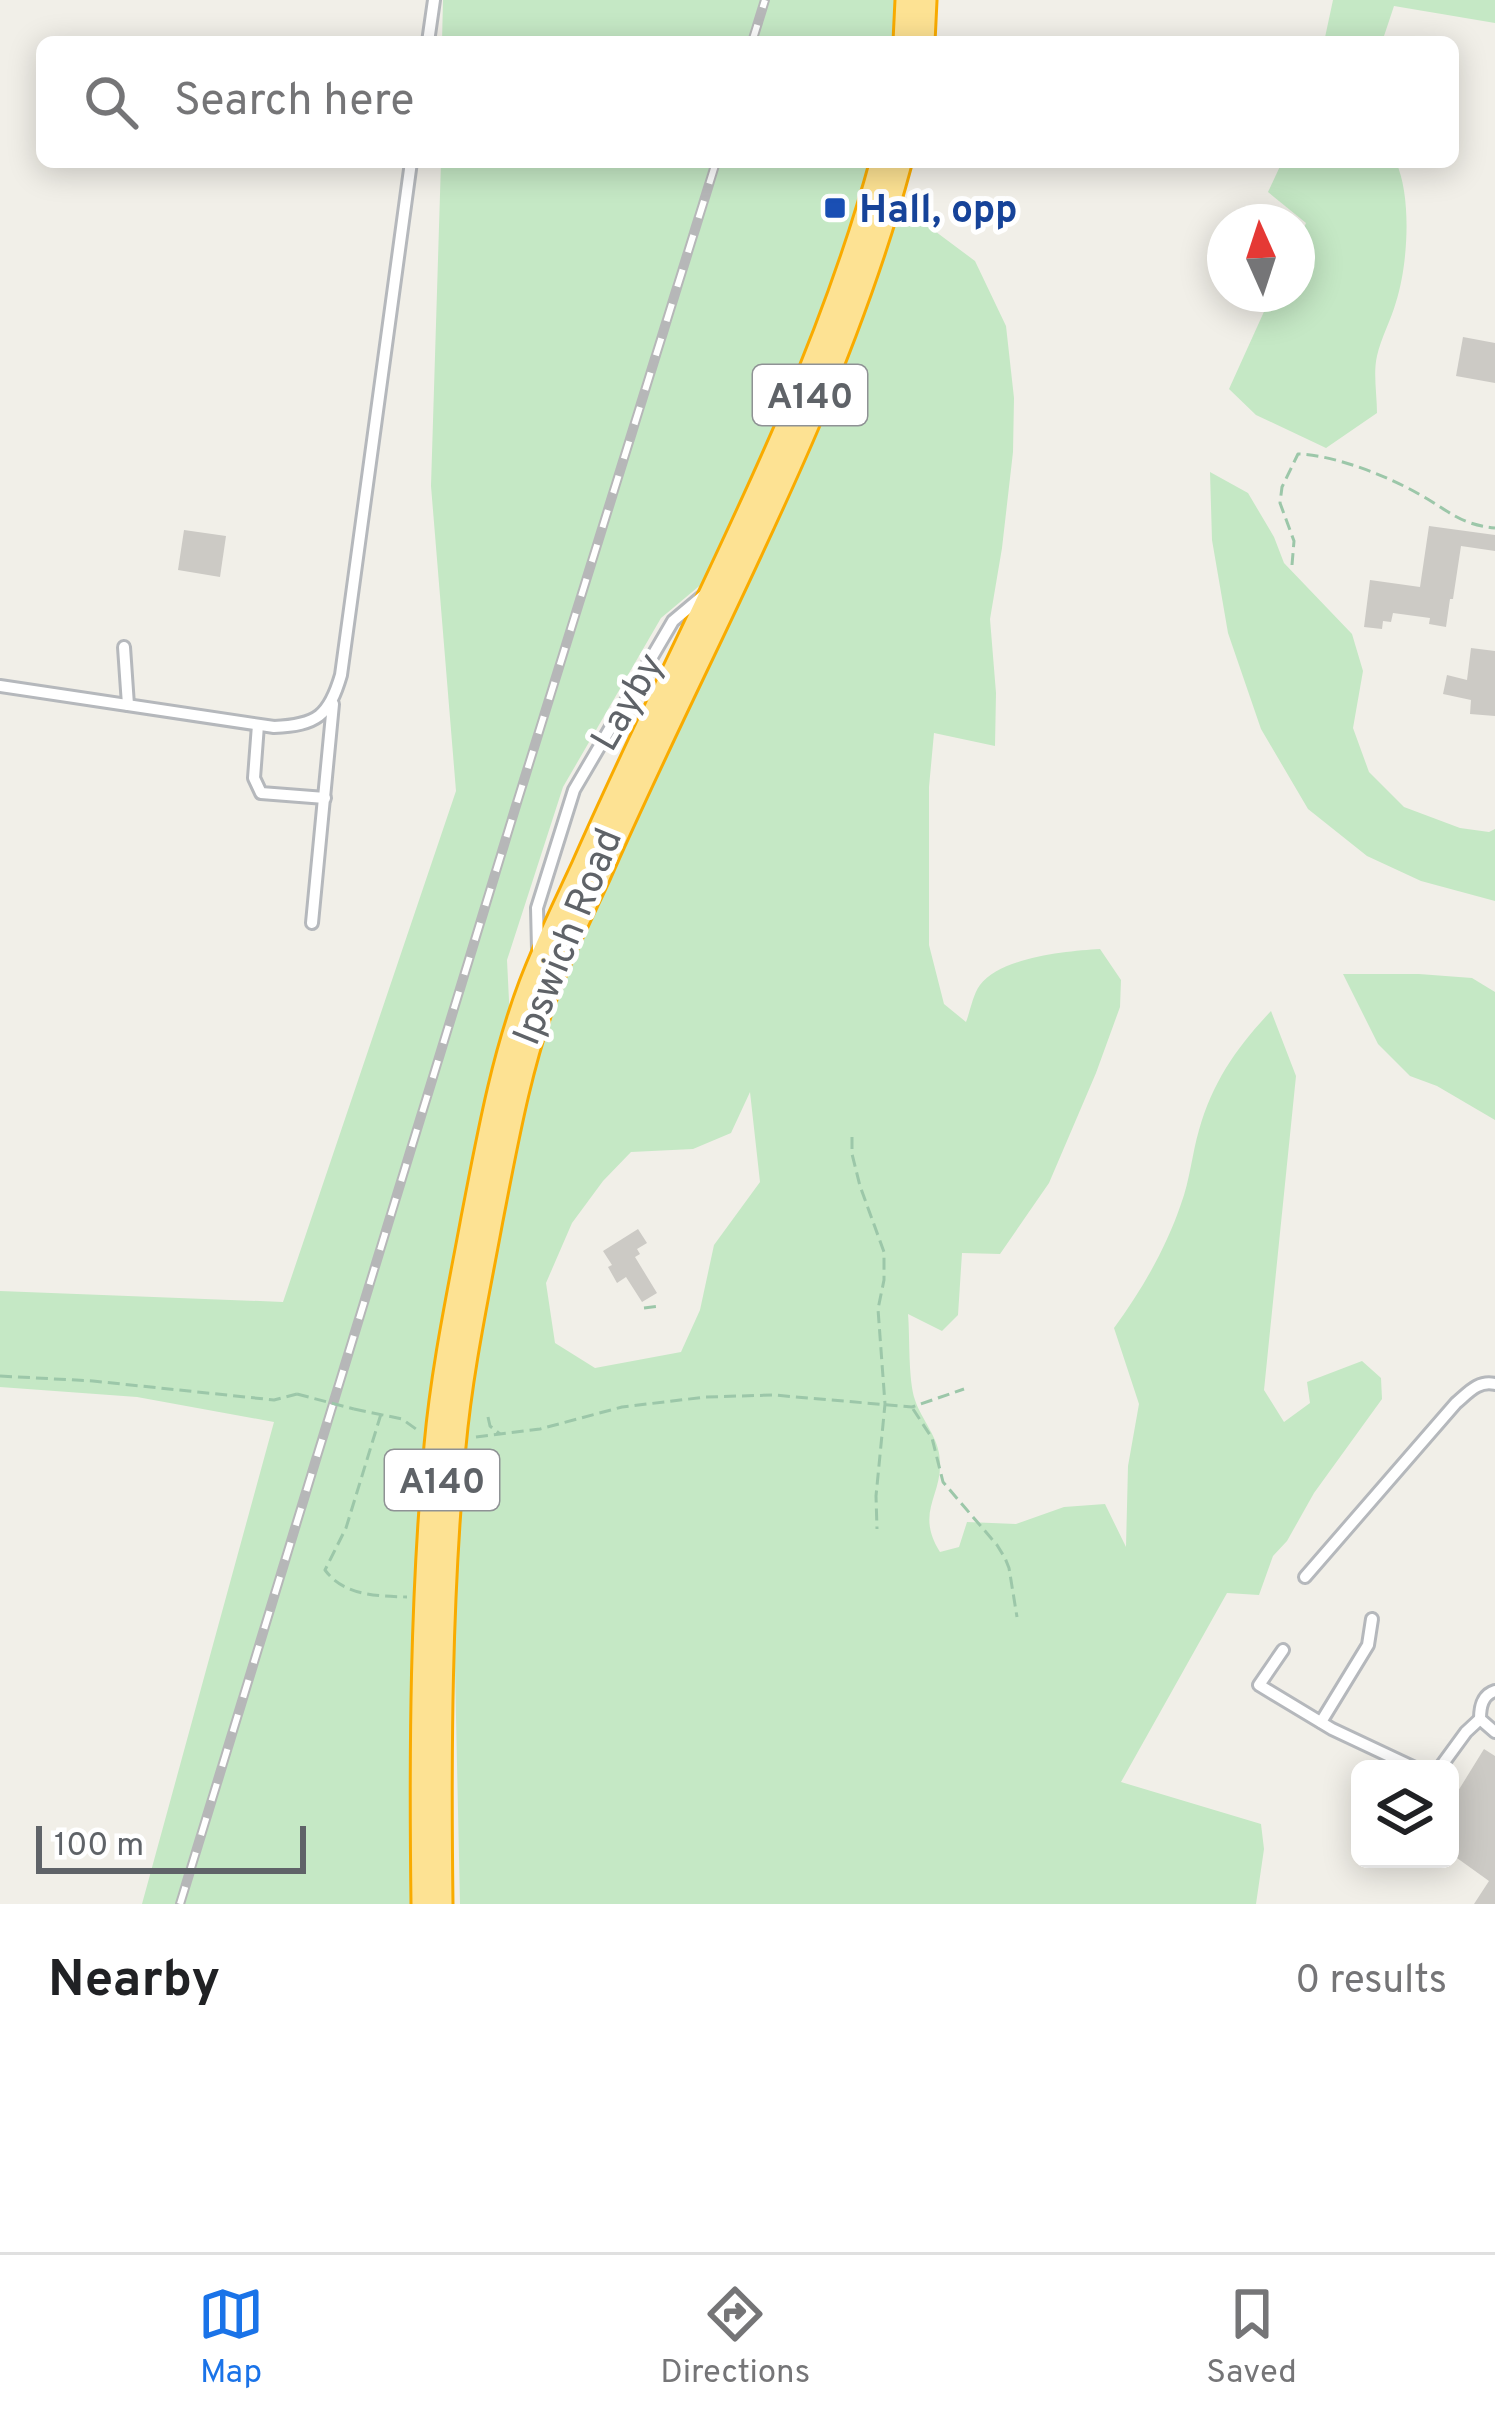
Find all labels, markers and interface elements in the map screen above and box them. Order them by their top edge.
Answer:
search box [36,36,1459,168]
icon: search [78,69,144,135]
text: Search here [174,74,414,131]
place label: Hall, opp [859,188,1018,237]
marker: Hall, opp [822,195,848,221]
north arrow [1207,204,1315,312]
road number: A140 [753,365,867,425]
street label: Layby [582,645,677,761]
street label: Ipswich Road [505,822,636,1053]
road number: A140 [385,1450,499,1510]
map controls [1351,1760,1459,1868]
button: layers [1351,1760,1459,1868]
scale bar [36,1820,306,1873]
text: 100 m [54,1826,144,1868]
text: Nearby [48,1950,220,2015]
text: 0 results [1295,1958,1447,2007]
tab: Map [198,2281,264,2395]
tab: Directions [660,2281,810,2395]
tab: Saved [1206,2281,1297,2395]

